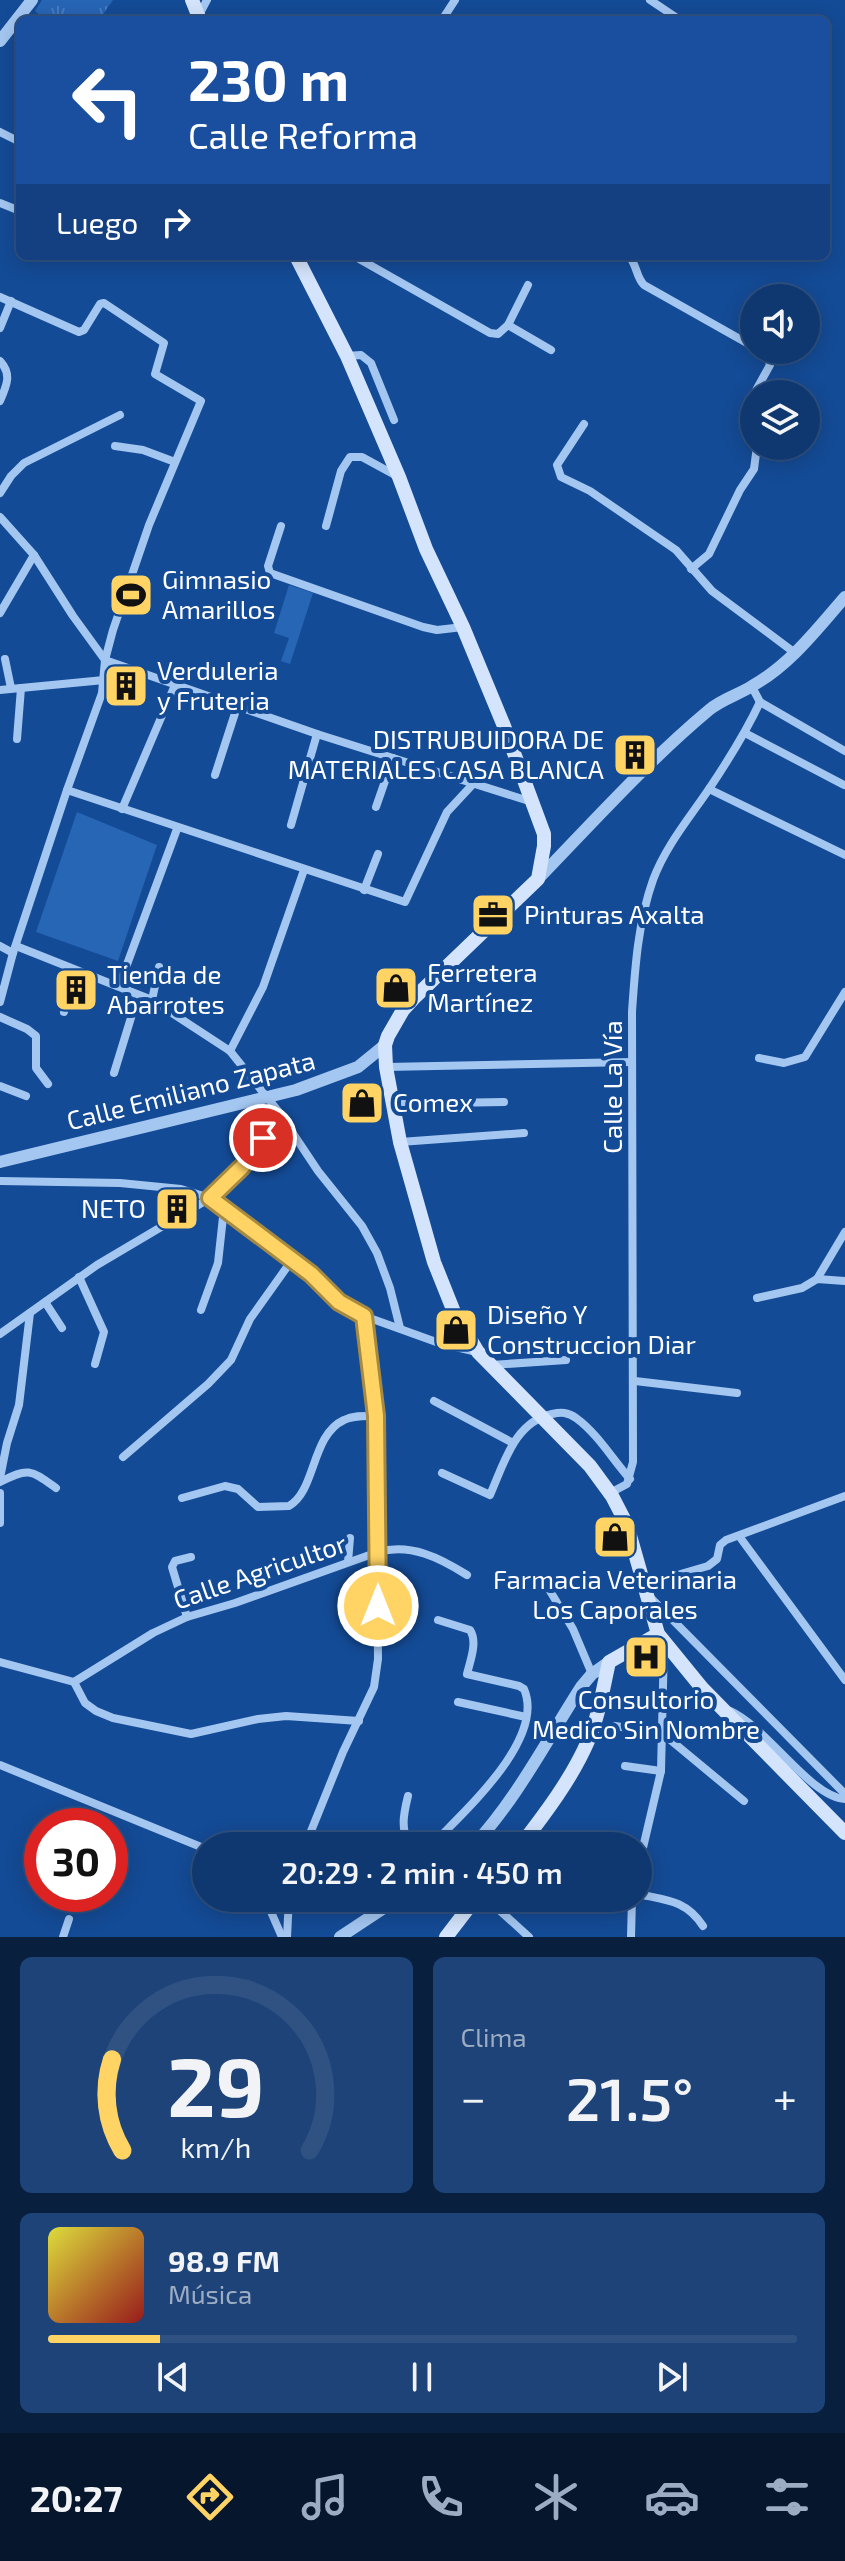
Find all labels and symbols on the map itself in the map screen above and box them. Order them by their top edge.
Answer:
place label: Gimnasio Amarillos [162,563,276,624]
sports icon: Gimnasio Amarillos [107,571,155,619]
place label: Verduleria y Fruteria [157,654,279,715]
building icon: Verduleria y Fruteria [102,662,150,710]
place label: DISTRUBUIDORA DE MATERIALES CASA BLANCA [288,723,604,784]
building icon: DISTRUBUIDORA DE MATERIALES CASA BLANCA [611,731,659,779]
office icon: Pinturas Axalta [469,891,517,939]
place label: Pinturas Axalta [524,898,705,929]
place label: Ferretera Martínez [427,956,538,1017]
place label: Tienda de Abarrotes [107,958,225,1019]
shop icon: Ferretera Martínez [372,964,420,1012]
building icon: Tienda de Abarrotes [52,966,100,1014]
street label: Calle La Vía [596,1020,627,1154]
street label: Calle Emiliano Zapata [63,1044,318,1135]
shop icon: Comex [338,1079,386,1127]
place label: Comex [393,1086,473,1117]
pin [229,1104,297,1172]
building icon: NETO [153,1185,201,1233]
place label: NETO [81,1192,146,1223]
place label: Diseño Y Construccion Diar [487,1298,696,1359]
shop icon: Diseño Y Construccion Diar [432,1306,480,1354]
shop icon: Farmacia Veterinaria Los Caporales [591,1513,639,1561]
street label: Calle Agricultor [169,1526,350,1615]
place label: Farmacia Veterinaria Los Caporales [493,1563,737,1624]
position arrow [336,1564,420,1648]
hospital icon: Consultorio Medico Sin Nombre [622,1633,670,1681]
place label: Consultorio Medico Sin Nombre [532,1683,760,1744]
speed limit sign: 30 [24,1808,128,1912]

